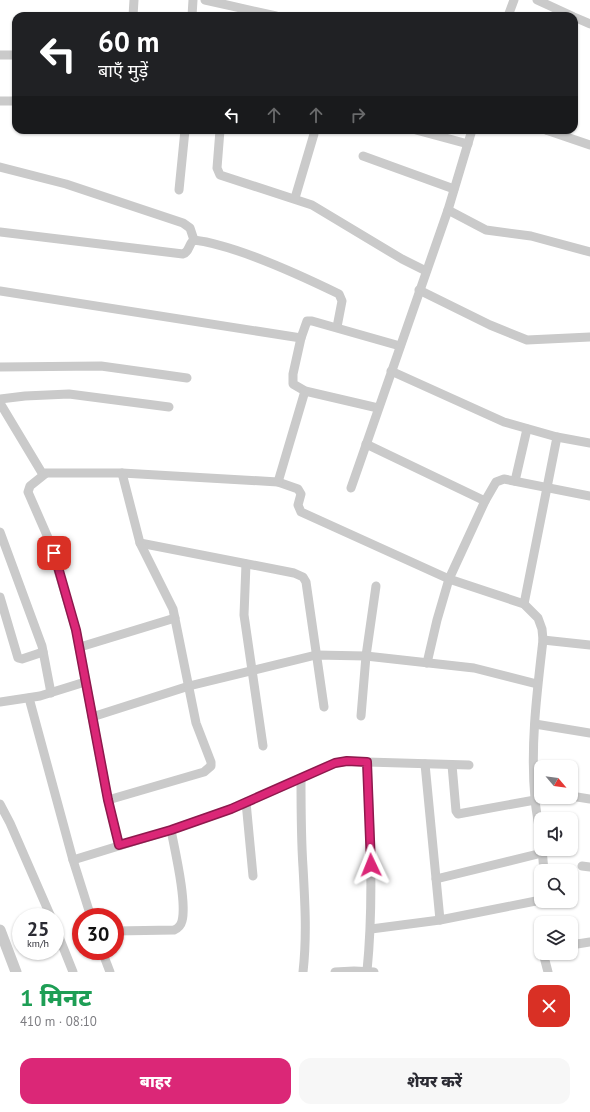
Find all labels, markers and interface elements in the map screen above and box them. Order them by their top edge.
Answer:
text: 60 m [98,23,159,60]
icon: left [32,28,84,80]
text: बाएँ मुड़ें [98,59,148,82]
icon: left [221,104,243,126]
icon: ahead [263,104,285,126]
icon: ahead [305,104,327,126]
icon: right [347,104,369,126]
pin [37,536,71,570]
icon: arrive [43,542,65,564]
north arrow [534,760,578,804]
map controls [534,760,578,960]
button: sound [534,812,578,856]
position arrow [350,844,392,886]
button: search [534,864,578,908]
speed limit sign: 30 [72,908,124,960]
text: 25 [27,916,49,942]
button: layers [534,916,578,960]
text: km/h [27,937,49,950]
text: 1 मिनट [20,982,91,1013]
button: close [528,985,570,1027]
text: 410 m · 08:10 [20,1013,97,1030]
button: बाहर [20,1058,291,1104]
button: शेयर करें [299,1058,570,1104]

